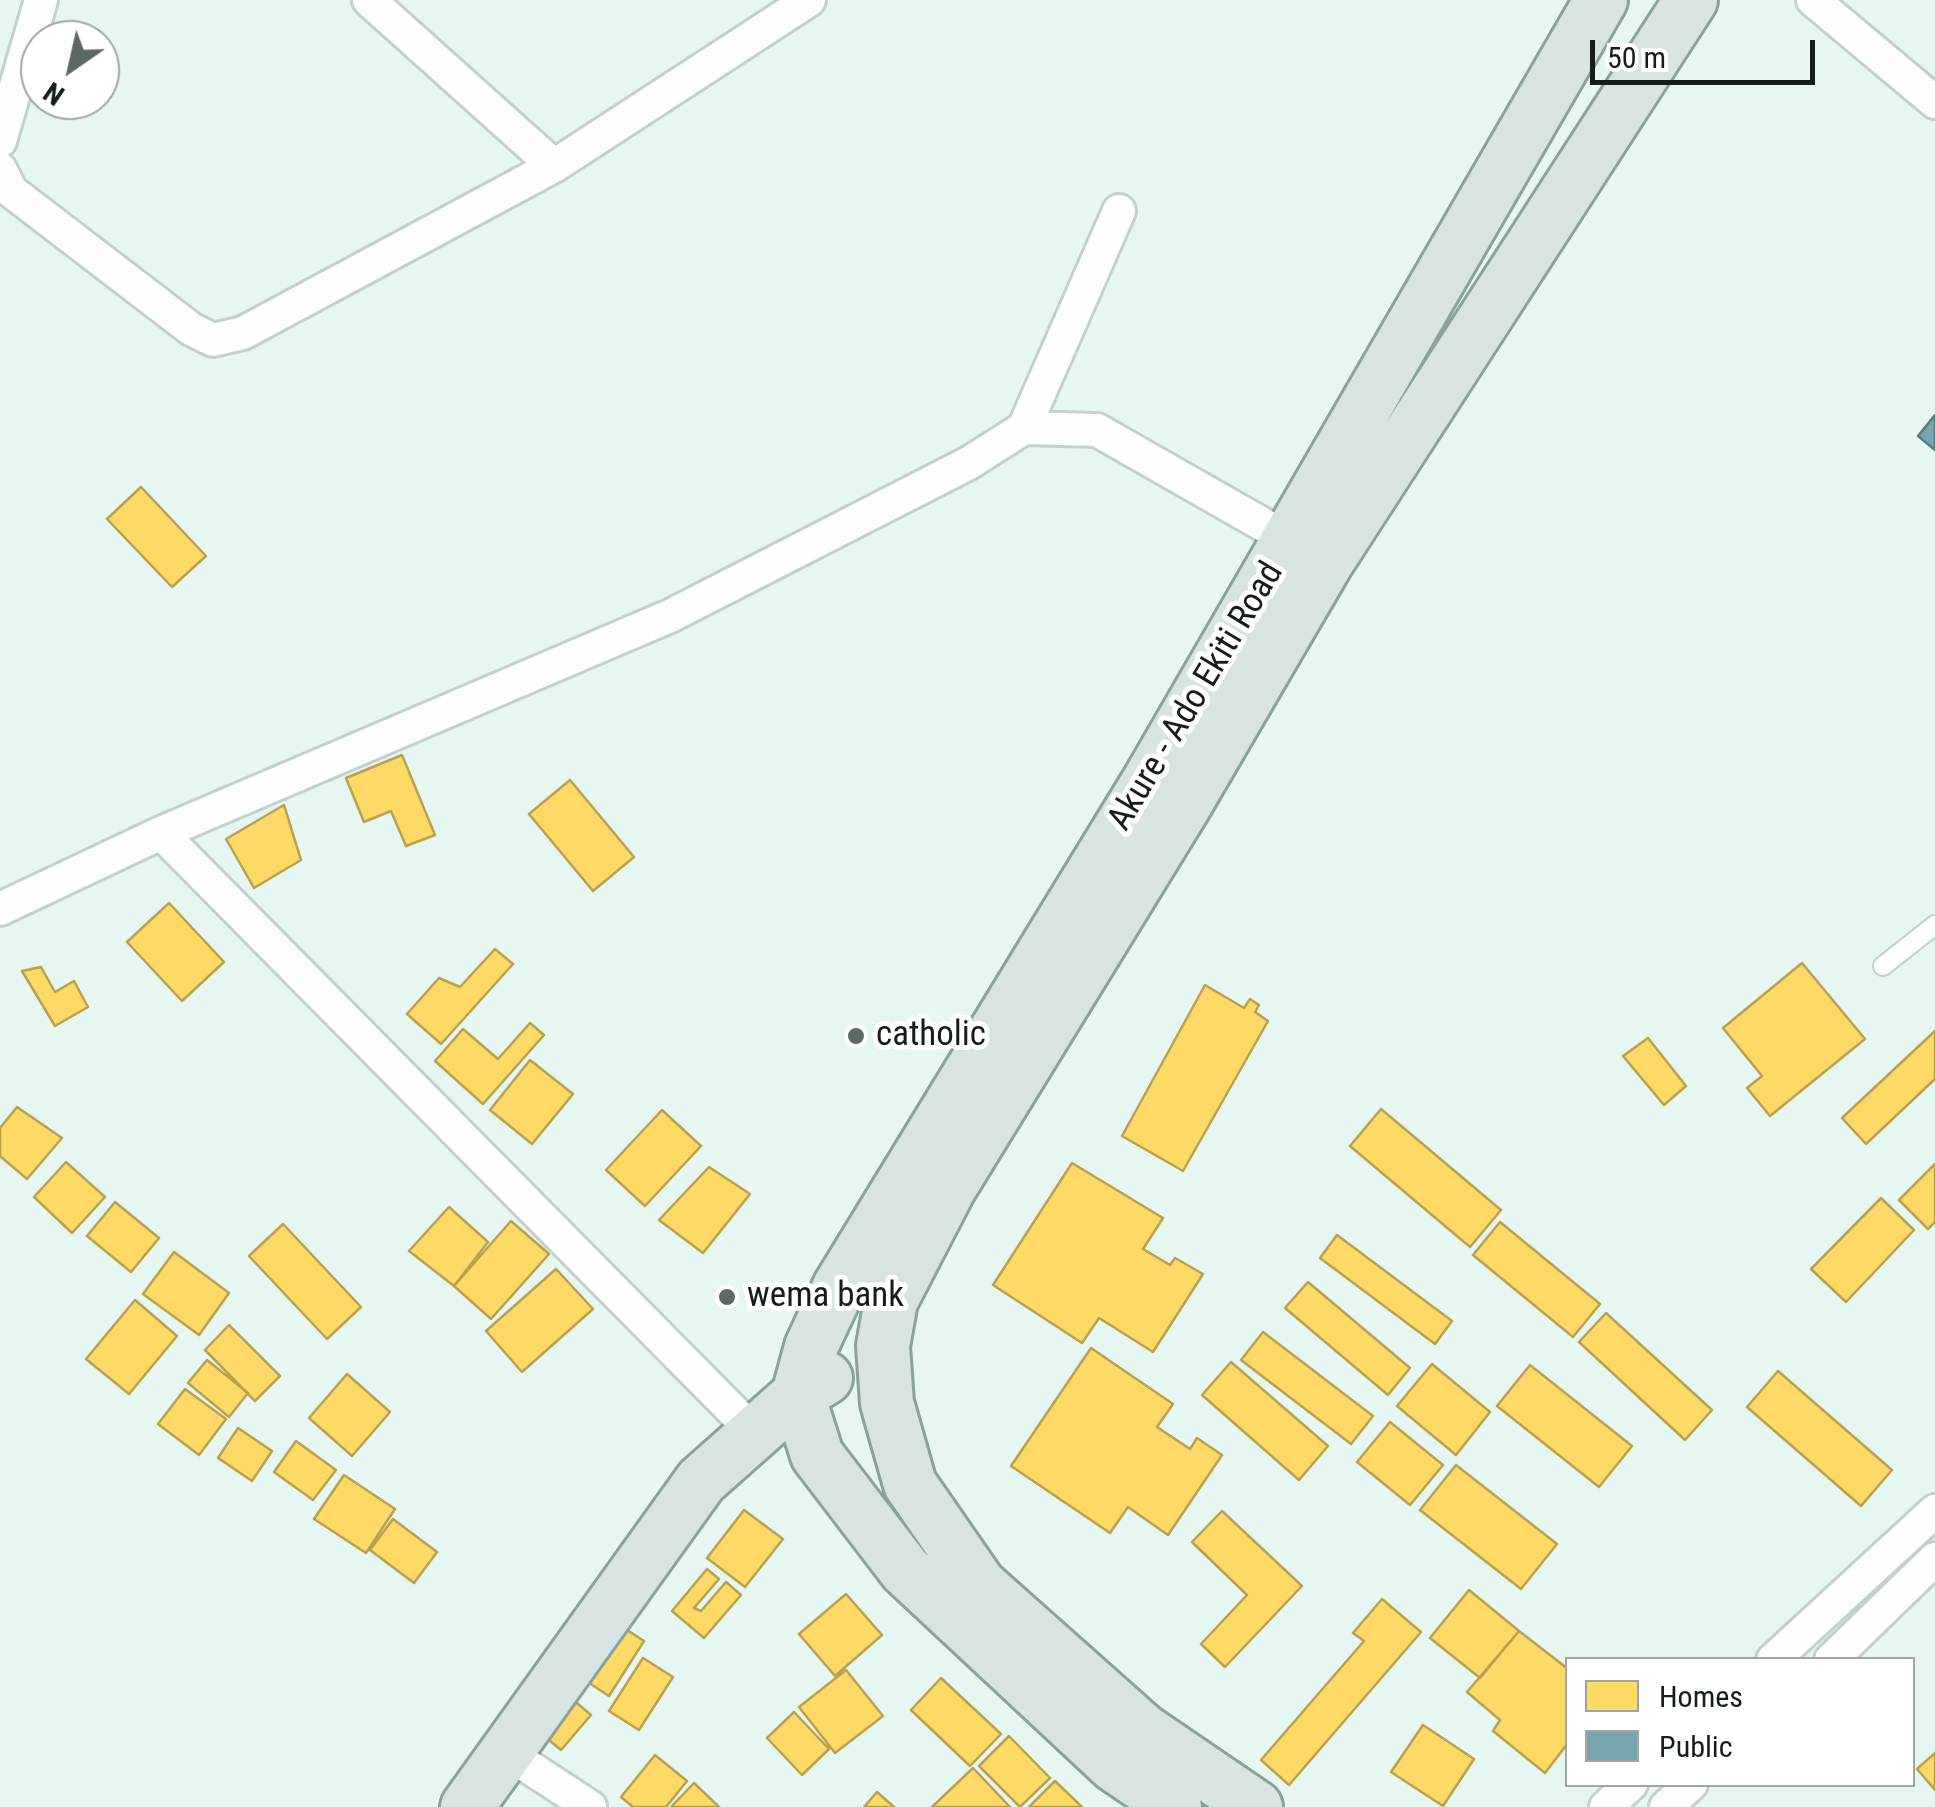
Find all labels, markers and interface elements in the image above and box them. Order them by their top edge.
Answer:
north arrow [20,20,120,120]
scale bar [1595,20,1820,82]
text: 50 m [1607,40,1666,75]
text: N [38,75,70,112]
street label: Akure - Ado Ekiti Road [1100,555,1294,839]
place label: catholic [876,1015,986,1057]
marker: catholic [845,1025,867,1047]
place label: wema bank [747,1276,904,1318]
marker: wema bank [716,1286,738,1308]
legend [1565,1657,1915,1787]
text: Homes [1659,1679,1743,1714]
text: Public [1659,1729,1733,1764]

